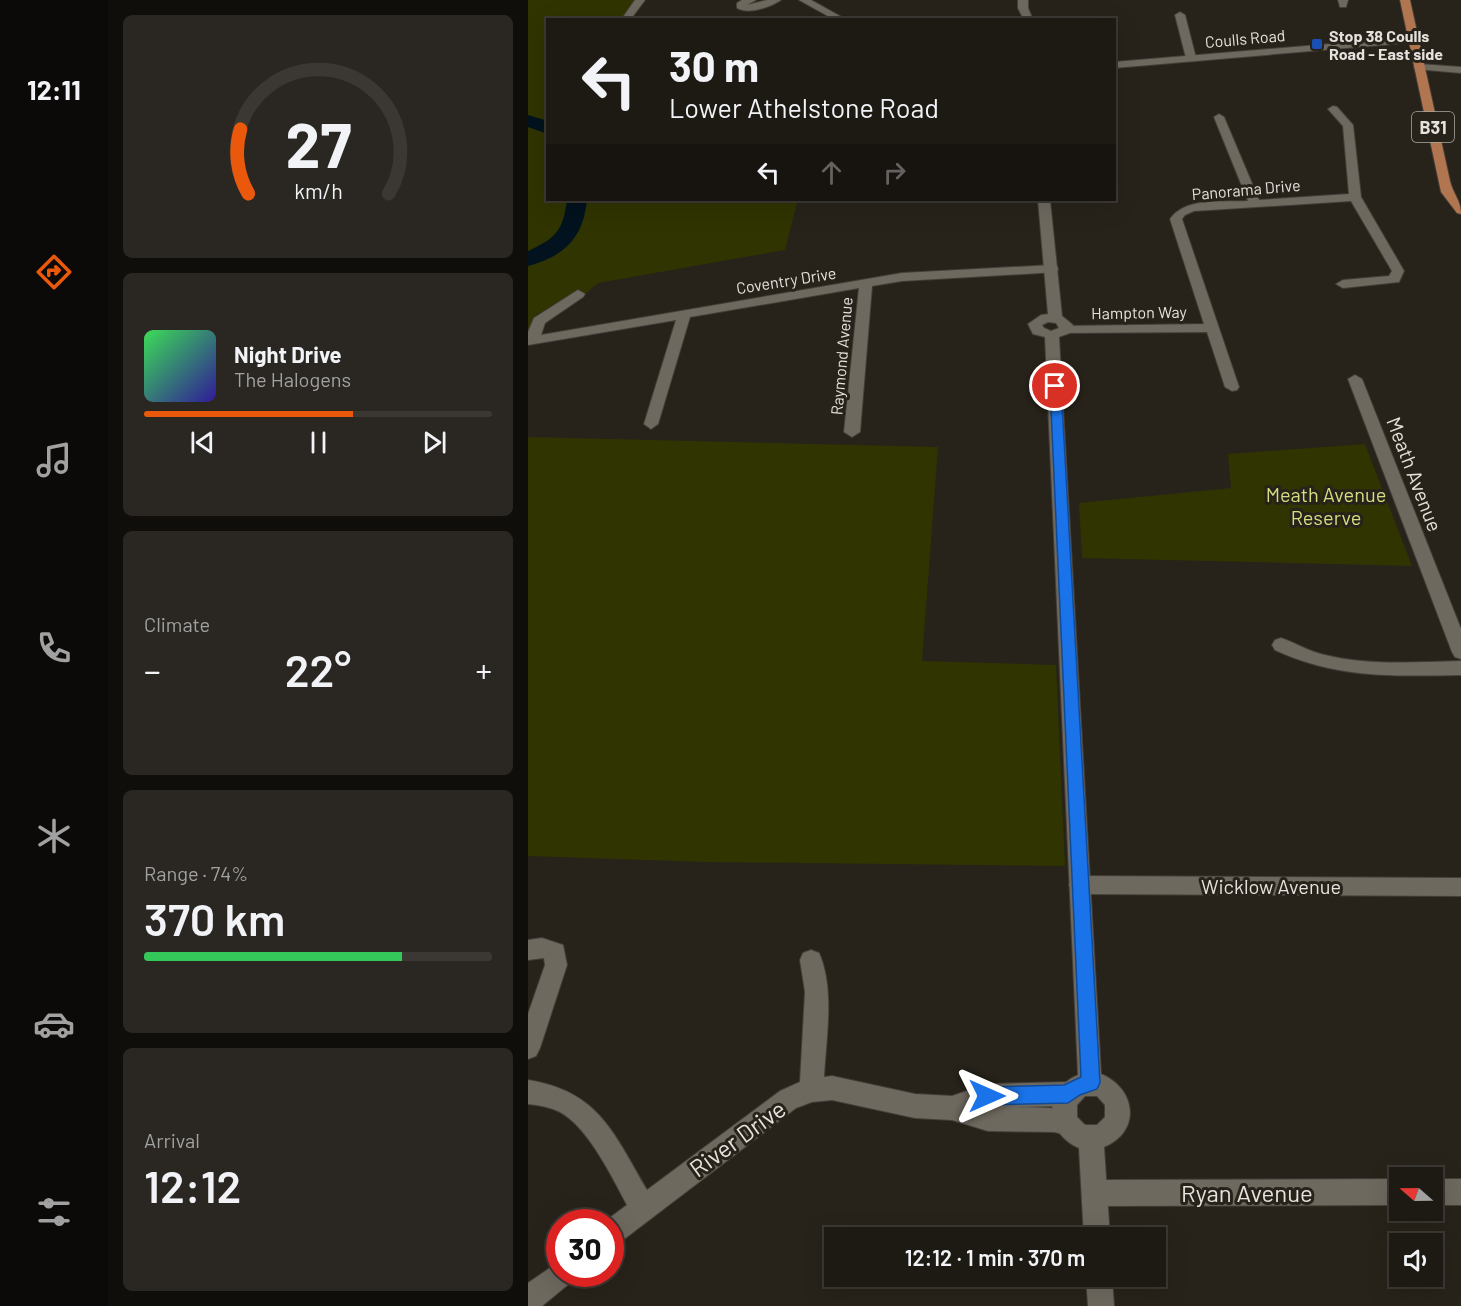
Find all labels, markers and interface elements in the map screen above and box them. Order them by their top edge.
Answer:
street label: Coulls Road [1204,25,1286,51]
place label: Stop 38 Coulls Road - East side [1329,26,1443,63]
marker: Stop 38 Coulls Road - East side [1310,37,1324,51]
text: 30 m [669,40,759,90]
icon: left [570,42,648,120]
text: 12:11 [27,73,81,105]
text: Lower Athelstone Road [669,91,939,123]
text: 27 [285,106,351,180]
road number: B31 [1412,112,1454,142]
icon: left [752,156,785,189]
icon: ahead [815,156,848,189]
icon: right [878,156,911,189]
street label: Panorama Drive [1191,175,1301,203]
text: km/h [294,178,342,203]
icon: directions [33,251,75,293]
street label: Coventry Drive [735,263,837,297]
street label: Raymond Avenue [826,296,856,416]
street label: Hampton Way [1091,302,1188,322]
text: Night Drive [234,341,342,367]
pin [1029,360,1080,411]
text: The Halogens [234,367,351,391]
icon: arrive [1038,369,1071,402]
street label: Meath Avenue [1382,413,1448,535]
icon: previous [186,426,219,459]
icon: pause [302,426,335,459]
icon: next [418,426,451,459]
icon: music [33,439,75,481]
park label: Meath Avenue Reserve [1266,482,1386,529]
text: Climate [144,612,210,636]
icon: phone [33,627,75,669]
text: 22° [285,642,351,696]
text: − [144,650,161,690]
text: + [475,650,492,690]
icon: climate [33,815,75,857]
text: Range · 74% [144,861,248,885]
street label: Wicklow Avenue [1201,874,1341,898]
text: 370 km [144,891,285,945]
icon: car [33,1003,75,1045]
position arrow [955,1064,1019,1128]
street label: River Drive [683,1093,791,1183]
text: Arrival [144,1128,200,1152]
text: 12:12 [144,1158,241,1212]
north arrow [1389,1167,1443,1221]
map controls [1389,1167,1443,1287]
street label: Ryan Avenue [1181,1178,1313,1207]
icon: filters [33,1191,75,1233]
speed limit sign: 30 [546,1209,624,1287]
button: sound [1389,1233,1443,1287]
text: 12:12 · 1 min · 370 m [905,1244,1085,1270]

